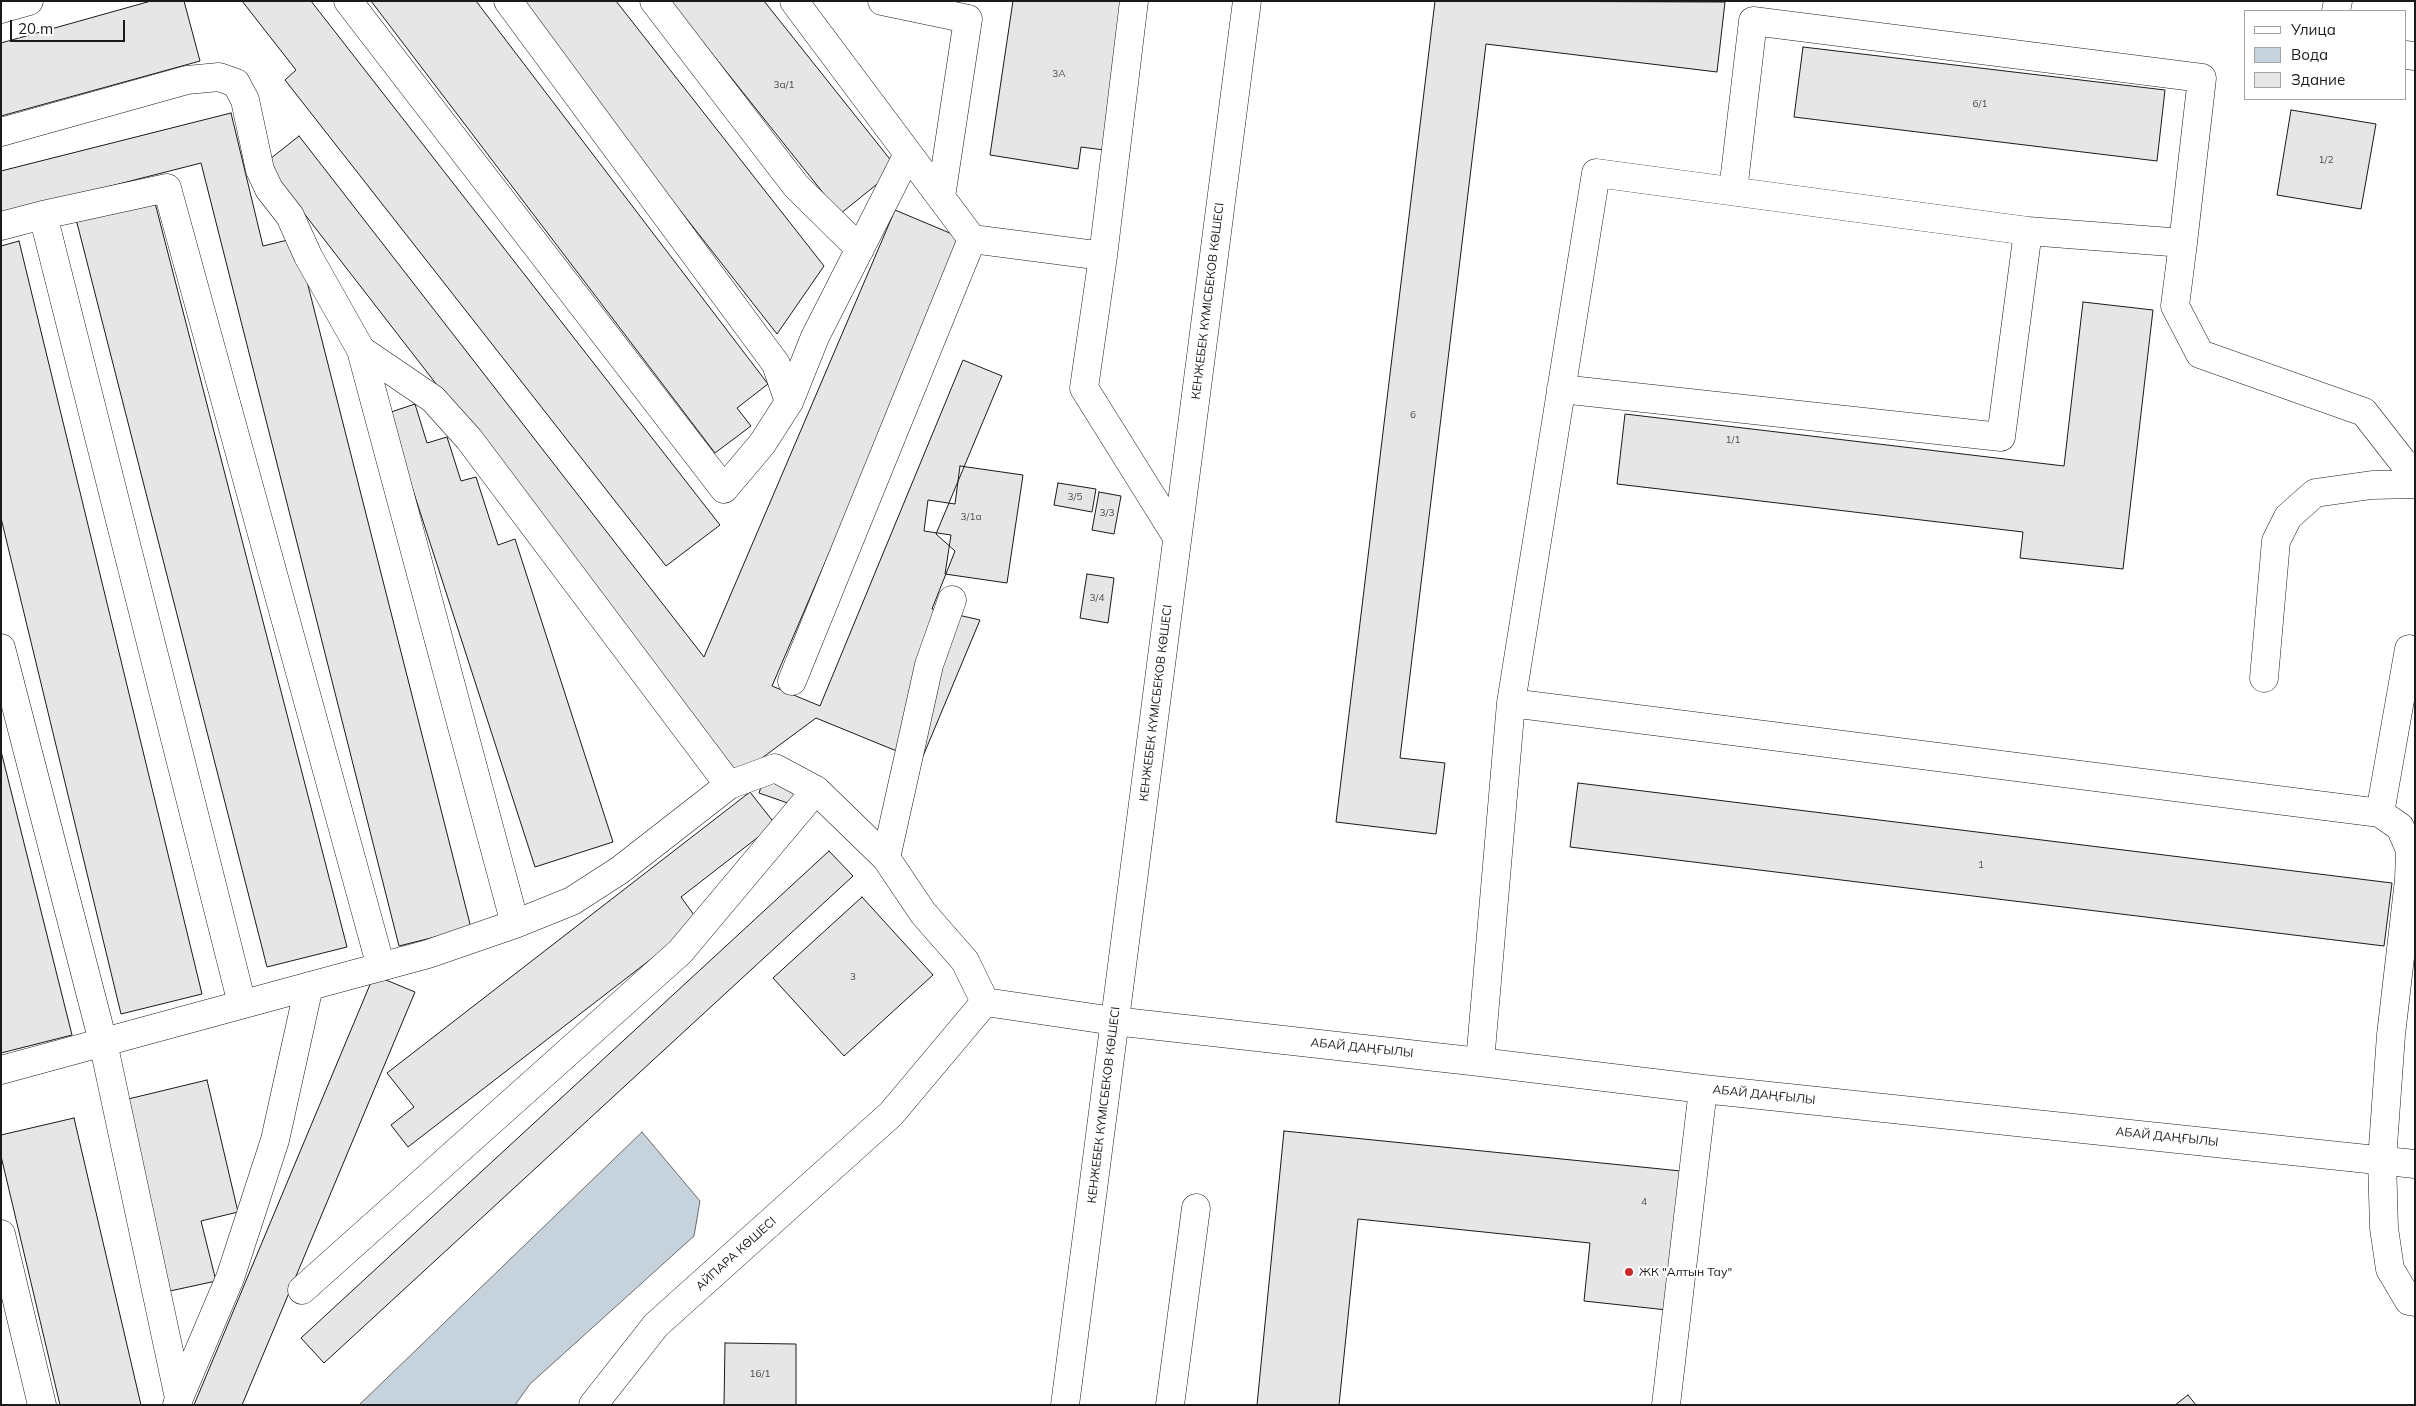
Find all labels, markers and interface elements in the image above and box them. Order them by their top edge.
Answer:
scale bar [12,10,128,42]
legend [2244,10,2406,100]
text: 20 m [18,19,53,38]
text: Улица [2291,20,2336,39]
text: Вода [2291,45,2328,64]
house number: 3А [1052,68,1066,80]
text: Здание [2291,70,2345,89]
house number: 3а/1 [774,79,794,91]
house number: 6/1 [1973,98,1987,110]
house number: 1/2 [2319,154,2333,166]
street label: КЕНЖЕБЕК КҮМІСБЕКОВ КӨШЕСІ [1189,202,1227,400]
house number: 6 [1410,409,1416,421]
house number: 1/1 [1726,434,1740,446]
house number: 3/5 [1068,491,1082,503]
house number: 3/3 [1100,507,1114,519]
house number: 3/1а [961,511,981,523]
house number: 3/4 [1090,592,1104,604]
street label: КЕНЖЕБЕК КҮМІСБЕКОВ КӨШЕСІ [1137,604,1175,802]
house number: 1 [1978,859,1984,871]
house number: 3 [850,971,856,983]
street label: КЕНЖЕБЕК КҮМІСБЕКОВ КӨШЕСІ [1085,1006,1123,1204]
street label: АБАЙ ДАҢҒЫЛЫ [1310,1035,1414,1061]
street label: АБАЙ ДАҢҒЫЛЫ [1712,1082,1816,1108]
street label: АБАЙ ДАҢҒЫЛЫ [2115,1124,2219,1150]
house number: 4 [1641,1196,1647,1208]
street label: АЙПАРА КӨШЕСІ [693,1214,779,1294]
place label: ЖК "Алтын Тау" [1639,1265,1732,1279]
marker: ЖК "Алтын Тау" [1623,1266,1635,1278]
house number: 16/1 [750,1368,770,1380]

